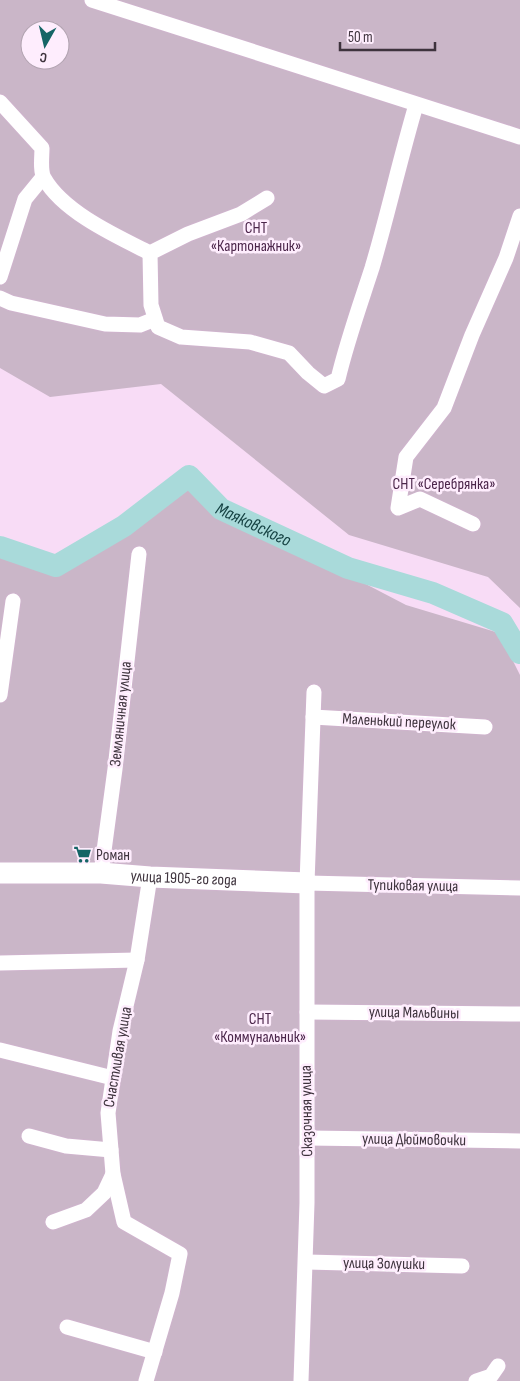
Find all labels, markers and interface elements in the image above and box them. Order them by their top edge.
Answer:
north arrow [20,20,70,70]
scale bar [340,20,435,52]
text: 50 m [348,28,373,47]
text: С [39,48,48,66]
park label: СНТ «Картонажник» [211,219,301,256]
park label: СНТ «Серебрянка» [393,475,496,494]
water label: Маяковского [213,498,295,551]
street label: Земляничная улица [106,660,136,768]
street label: Маленький переулок [342,710,457,735]
supermarket icon: Роман [72,845,92,865]
place label: Роман [96,846,130,865]
street label: улица 1905-го года [130,866,237,890]
street label: Тупиковая улица [367,876,459,896]
street label: улица Мальвины [369,1003,459,1023]
street label: Счастливая улица [100,1005,136,1109]
park label: СНТ «Коммунальник» [214,1010,306,1047]
street label: Сказочная улица [297,1065,317,1157]
street label: улица Дюймовочки [362,1130,466,1150]
street label: улица Золушки [343,1254,425,1274]

